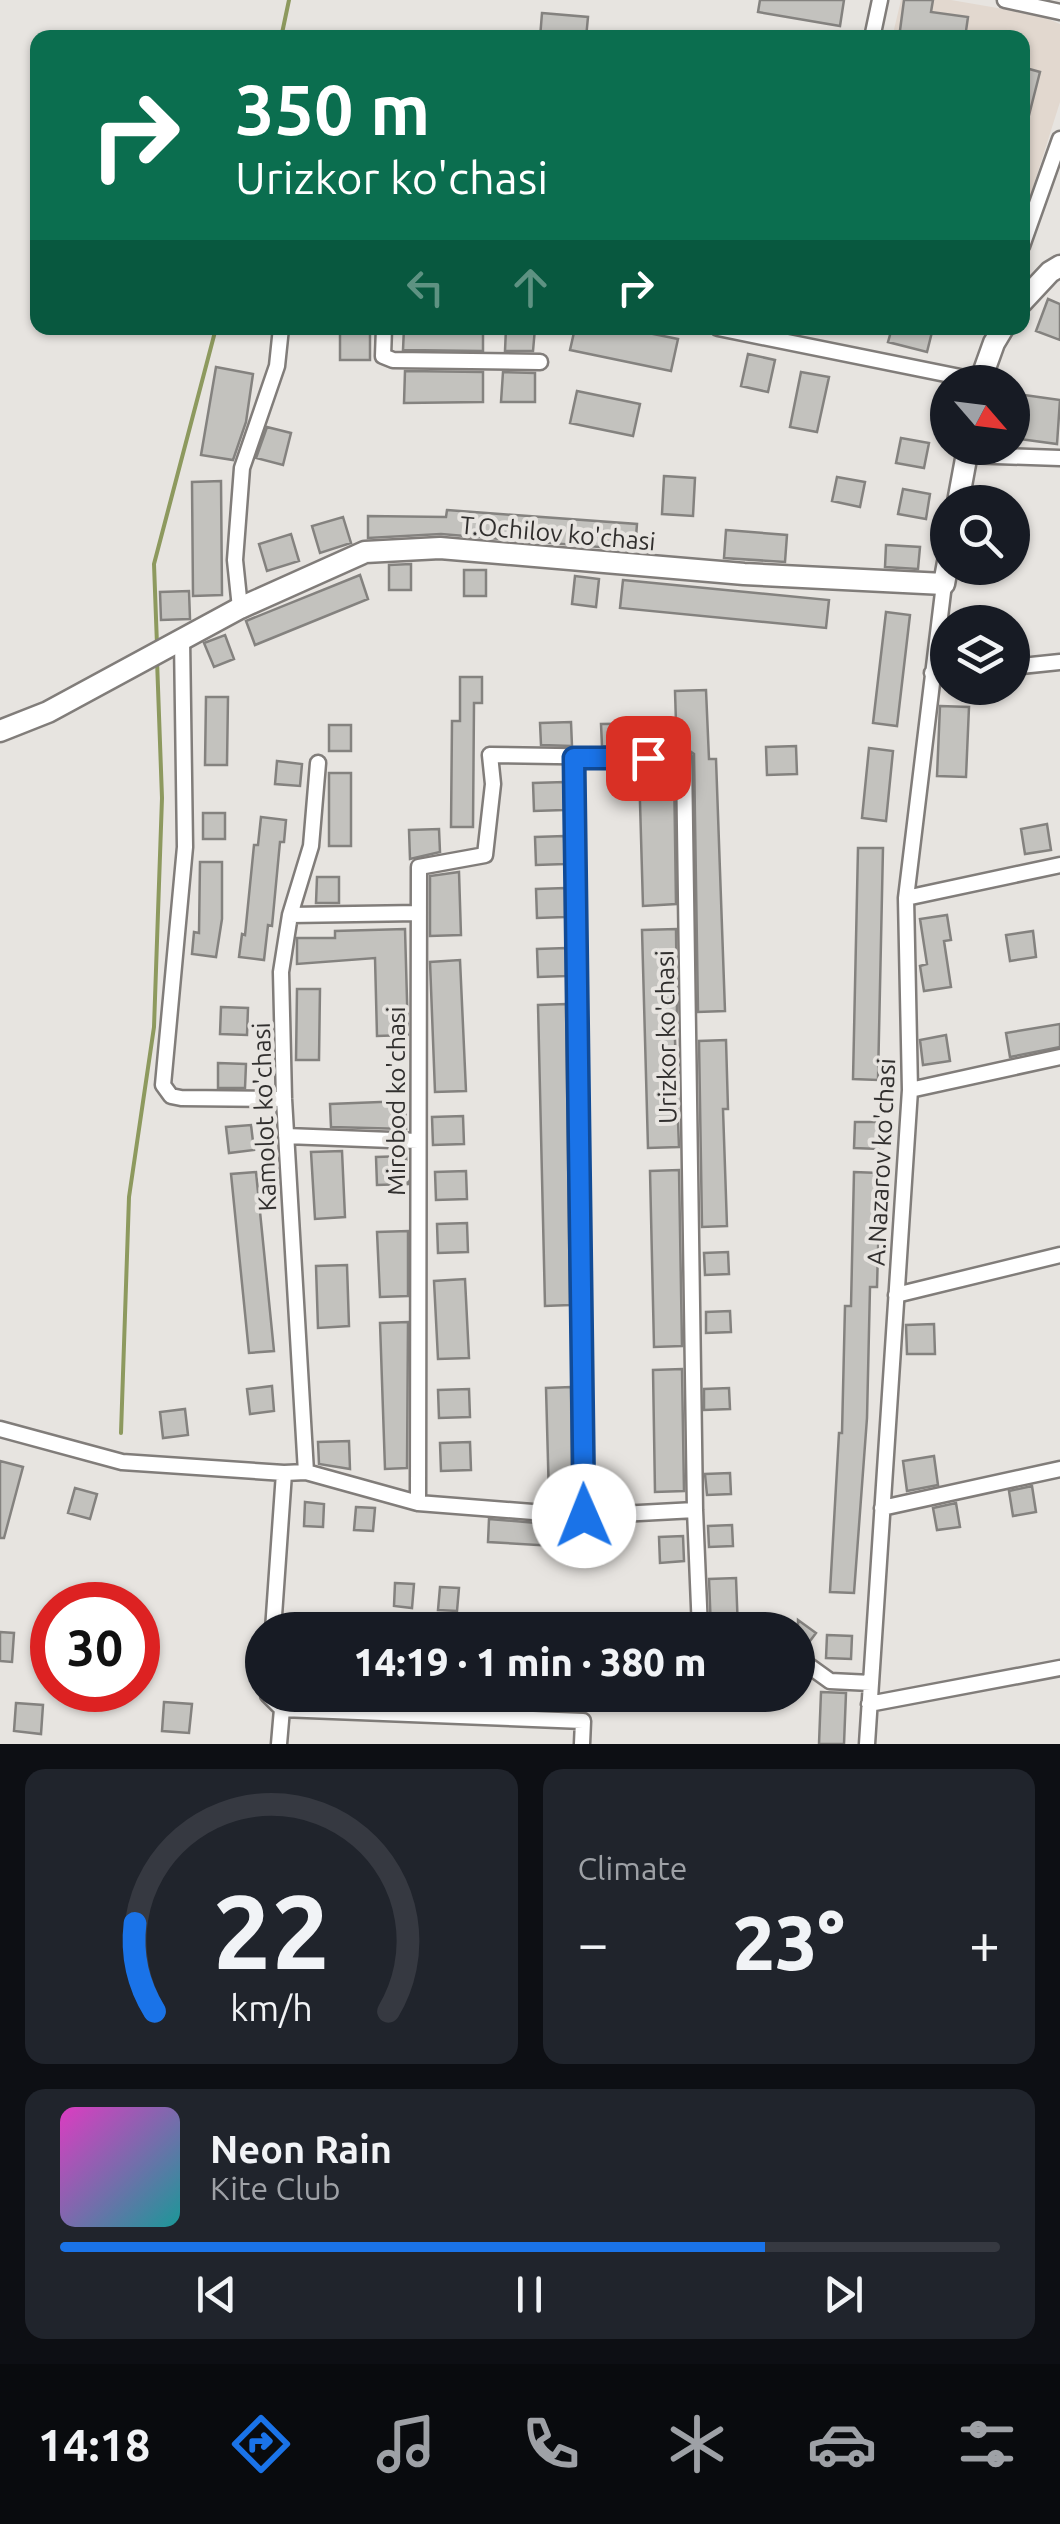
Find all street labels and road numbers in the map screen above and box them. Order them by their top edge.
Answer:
street label: T.Ochilov ko'chasi [459,511,657,555]
street label: Urizkor ko'chasi [650,950,682,1124]
street label: Mirobod ko'chasi [382,1006,410,1196]
street label: Kamolot ko'chasi [247,1022,281,1212]
street label: A.Nazarov ko'chasi [862,1057,900,1267]

